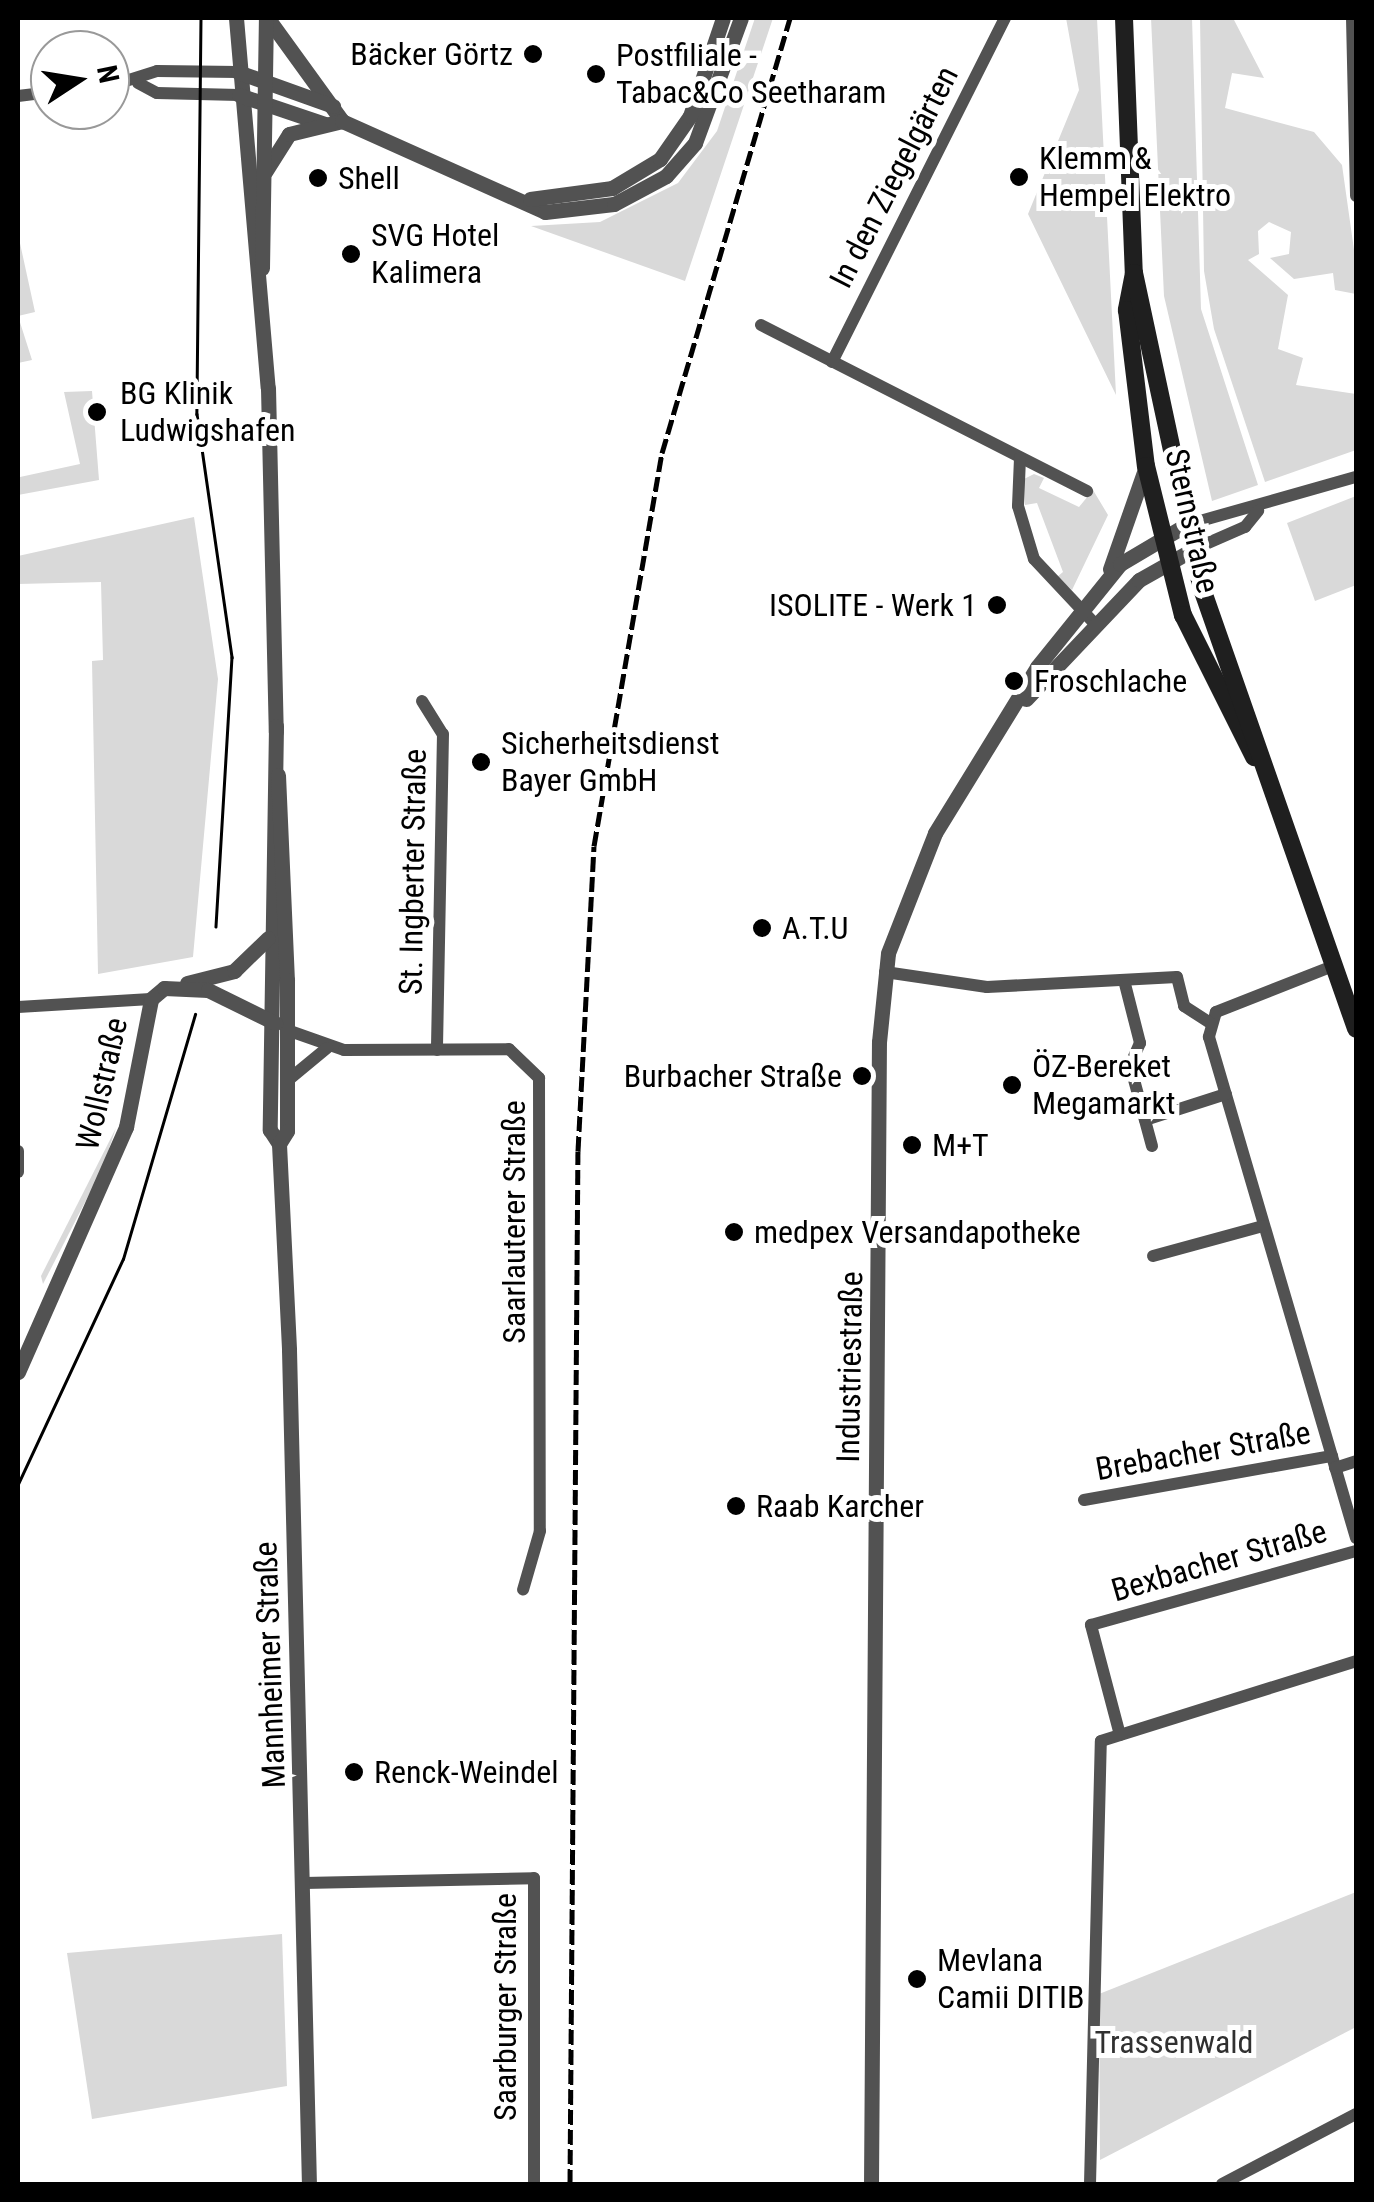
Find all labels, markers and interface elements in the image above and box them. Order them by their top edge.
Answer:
north arrow [30,30,130,130]
place label: Bäcker Görtz [350,35,513,73]
place label: Postfiliale - Tabac&Co Seetharam [616,37,886,112]
marker: Bäcker Görtz [522,43,544,65]
street label: In den Ziegelgärten [822,60,966,294]
text: N [90,62,126,86]
marker: Postfiliale - Tabac&Co Seetharam [585,63,607,85]
place label: Klemm & Hempel Elektro [1039,140,1231,215]
place label: Shell [338,159,400,197]
marker: Klemm & Hempel Elektro [1008,166,1030,188]
marker: Shell [307,167,329,189]
place label: SVG Hotel Kalimera [371,217,499,292]
marker: SVG Hotel Kalimera [340,243,362,265]
place label: BG Klinik Ludwigshafen [120,375,295,450]
marker: BG Klinik Ludwigshafen [84,399,110,425]
street label: Sternstraße [1157,445,1227,597]
place label: ISOLITE - Werk 1 [769,586,977,624]
marker: ISOLITE - Werk 1 [986,594,1008,616]
place label: Froschlache [1034,662,1187,700]
marker: Froschlache [1003,670,1025,692]
place label: Sicherheitsdienst Bayer GmbH [501,725,720,800]
street label: St. Ingberter Straße [392,749,434,995]
marker: Sicherheitsdienst Bayer GmbH [470,751,492,773]
place label: A.T.U [782,909,849,947]
marker: A.T.U [751,917,773,939]
street label: Wollstraße [68,1014,136,1154]
place label: ÖZ-Bereket Megamarkt [1032,1048,1175,1123]
place label: Burbacher Straße [624,1057,842,1095]
marker: Burbacher Straße [851,1065,873,1087]
marker: ÖZ-Bereket Megamarkt [1001,1074,1023,1096]
street label: Saarlauterer Straße [495,1100,533,1344]
place label: M+T [932,1126,989,1164]
marker: M+T [901,1134,923,1156]
place label: medpex Versandapotheke [754,1213,1081,1251]
marker: medpex Versandapotheke [723,1221,745,1243]
street label: Industriestraße [829,1271,871,1463]
street label: Brebacher Straße [1093,1413,1313,1489]
place label: Raab Karcher [756,1487,924,1525]
marker: Raab Karcher [725,1495,747,1517]
street label: Bexbacher Straße [1107,1512,1331,1610]
street label: Mannheimer Straße [247,1541,293,1789]
place label: Renck-Weindel [374,1753,559,1791]
marker: Renck-Weindel [343,1761,365,1783]
street label: Saarburger Straße [486,1893,524,2121]
place label: Mevlana Camii DITIB [937,1942,1085,2017]
marker: Mevlana Camii DITIB [906,1968,928,1990]
park label: Trassenwald [1095,2023,1253,2061]

